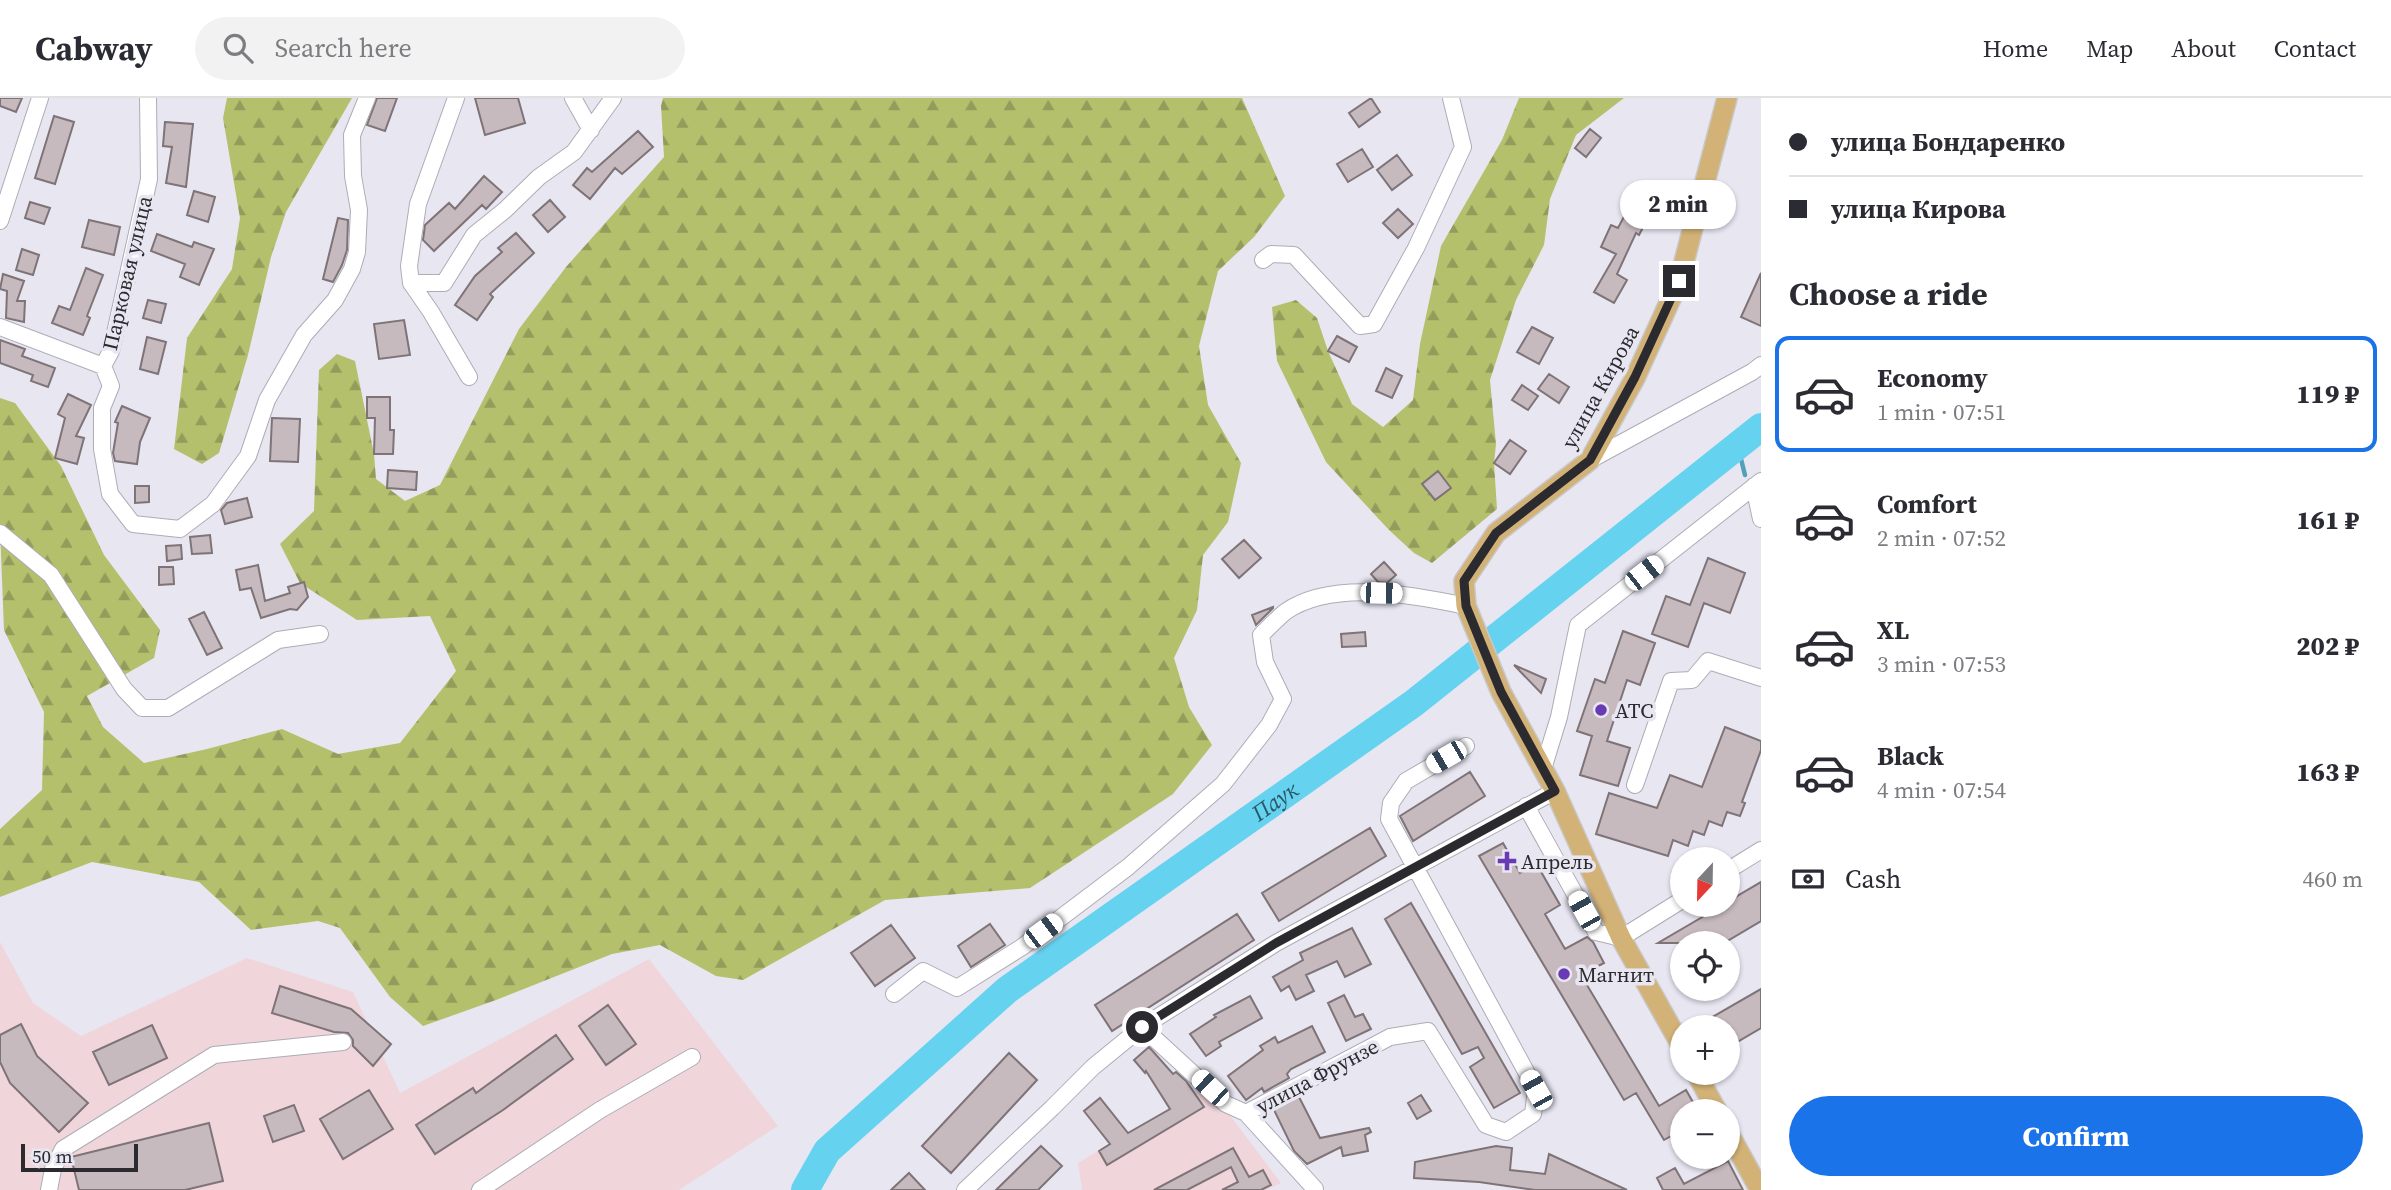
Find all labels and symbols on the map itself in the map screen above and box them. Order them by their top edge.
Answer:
callout: 2 min [1621,180,1737,228]
street label: Парковая улица [95,193,159,353]
route end [1663,265,1695,297]
street label: улица Кирова [1554,320,1646,454]
car [1621,552,1668,594]
car [1360,582,1403,604]
place label: АТС [1615,696,1653,725]
marker: АТС [1593,702,1609,718]
car [1423,737,1470,777]
water label: Паук [1244,773,1305,829]
place label: Апрель [1521,847,1593,876]
north arrow [1670,847,1740,917]
marker: Апрель [1499,853,1515,869]
car [1565,888,1604,934]
car [1020,910,1067,952]
place label: Магнит [1578,960,1654,989]
marker: Магнит [1556,966,1572,982]
route start [1126,1011,1158,1043]
street label: улица Фрунзе [1251,1032,1383,1120]
car [1188,1066,1233,1110]
car [1517,1067,1556,1113]
scale bar [21,1141,138,1173]

